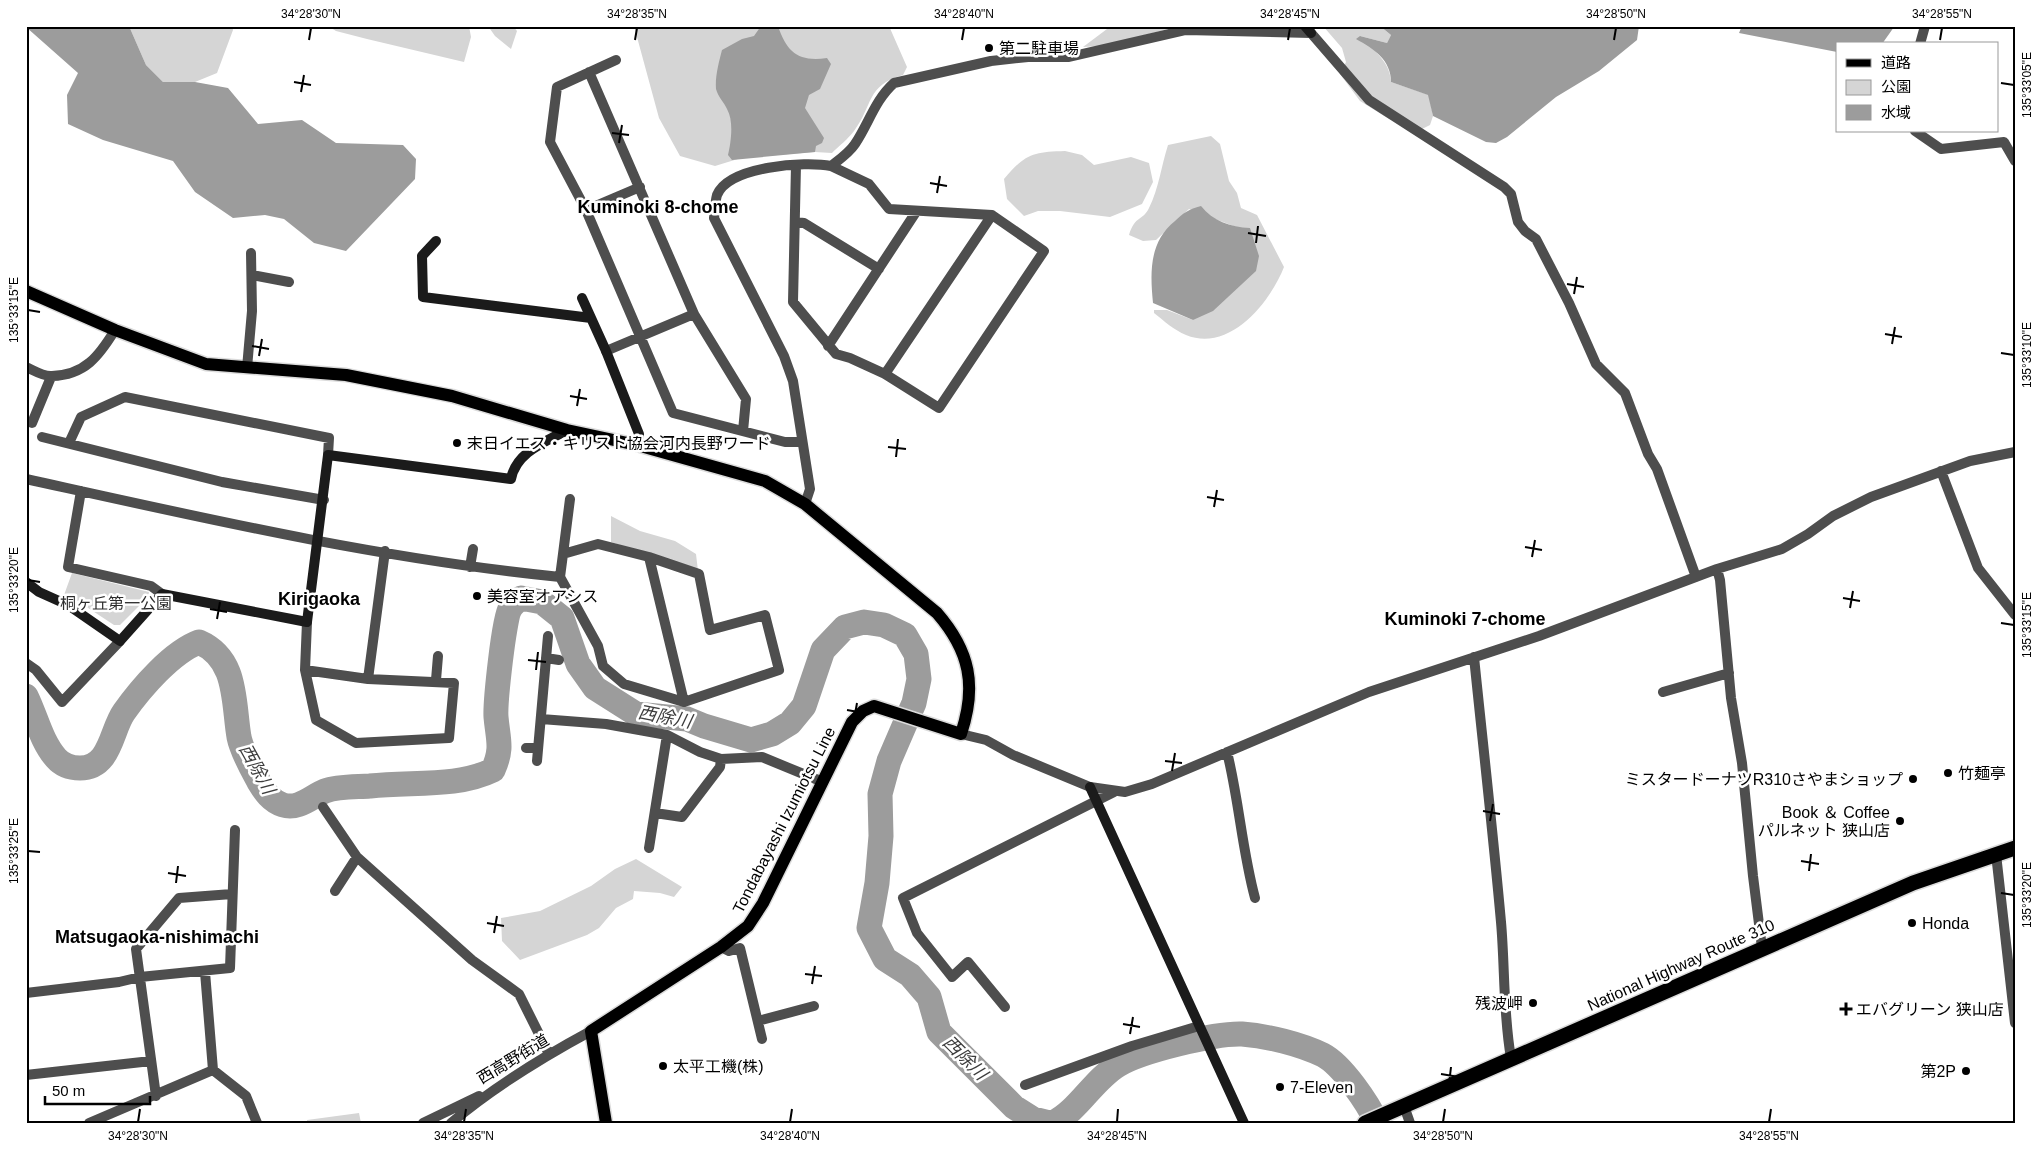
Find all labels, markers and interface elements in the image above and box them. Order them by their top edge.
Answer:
text: 34°28'30"N [281,7,341,21]
text: 34°28'35"N [607,7,667,21]
text: 34°28'40"N [934,7,994,21]
text: 34°28'45"N [1260,7,1320,21]
text: 34°28'50"N [1586,7,1646,21]
text: 34°28'55"N [1912,7,1972,21]
place label: 第二駐車場 [999,40,1079,57]
marker: 第二駐車場 [983,42,995,54]
legend [1836,42,1998,132]
text: 135°33'05"E [2020,52,2034,118]
text: 道路 [1881,54,1911,71]
text: 公園 [1881,78,1911,95]
text: 水域 [1881,104,1911,121]
district label: Kuminoki 8-chome [577,197,739,217]
text: 135°33'15"E [7,277,21,343]
text: 135°33'10"E [2020,322,2034,388]
place label: 末日イエス・キリスト協会河内長野ワード [467,435,771,452]
marker: 末日イエス・キリスト協会河内長野ワード [451,437,463,449]
text: 135°33'20"E [7,547,21,613]
place label: 美容室オアシス [487,588,598,605]
district label: Kirigaoka [278,589,361,609]
marker: 美容室オアシス [471,590,483,602]
text: 135°33'15"E [2020,592,2034,658]
park label: 桐ヶ丘第一公園 [60,595,172,612]
district label: Kuminoki 7-chome [1384,609,1546,629]
water label: 西除川 [637,702,695,732]
street label: Tondabayashi Izumiotsu Line [730,724,838,916]
water label: 西除川 [235,741,280,799]
place label: 竹麺亭 [1958,765,2006,782]
marker: 竹麺亭 [1942,767,1954,779]
place label: ミスタードーナツR310さやまショップ [1625,771,1903,788]
marker: ミスタードーナツR310さやまショップ [1907,773,1919,785]
place label: Book ＆ Coffee パルネット 狭山店 [1758,804,1890,839]
marker: Book ＆ Coffee パルネット 狭山店 [1894,815,1906,827]
text: 135°33'25"E [7,818,21,884]
text: 135°33'20"E [2020,862,2034,928]
place label: Honda [1922,915,1969,932]
street label: National Highway Route 310 [1585,916,1777,1014]
marker: Honda [1906,917,1918,929]
district label: Matsugaoka-nishimachi [55,927,259,947]
place label: 残波岬 [1475,995,1523,1012]
marker: 残波岬 [1527,997,1539,1009]
place label: エバグリーン 狭山店 [1856,1001,2004,1018]
marker: エバグリーン 狭山店 [1840,1003,1852,1015]
street label: 西高野街道 [474,1031,552,1087]
water label: 西除川 [939,1032,993,1086]
place label: 太平工機(株) [673,1058,764,1075]
marker: 太平工機(株) [657,1060,669,1072]
place label: 第2P [1920,1063,1956,1080]
marker: 第2P [1960,1065,1972,1077]
scale bar [45,1074,150,1106]
place label: 7-Eleven [1290,1079,1353,1096]
marker: 7-Eleven [1274,1081,1286,1093]
text: 50 m [52,1082,85,1099]
text: 34°28'30"N [108,1129,168,1143]
text: 34°28'35"N [434,1129,494,1143]
text: 34°28'40"N [760,1129,820,1143]
text: 34°28'45"N [1087,1129,1147,1143]
text: 34°28'50"N [1413,1129,1473,1143]
text: 34°28'55"N [1739,1129,1799,1143]

